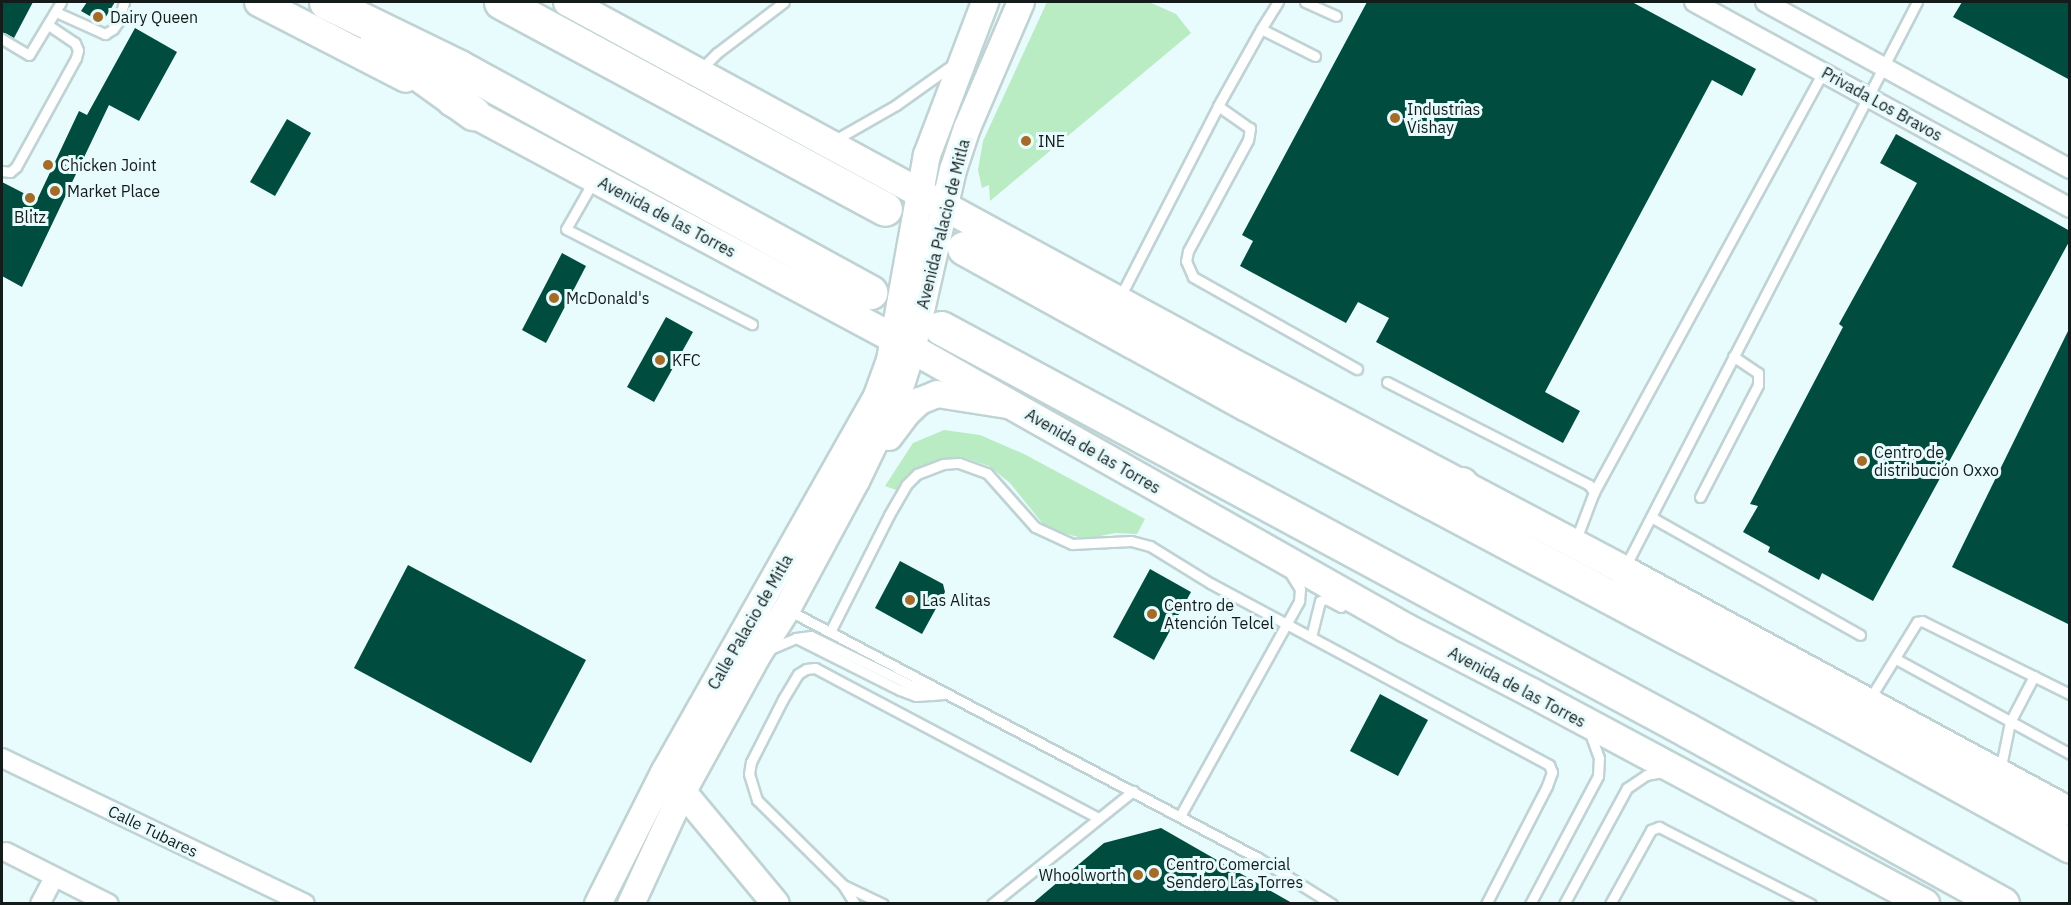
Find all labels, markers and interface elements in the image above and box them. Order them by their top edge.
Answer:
place label: Dairy Queen [110,7,198,27]
marker: Dairy Queen [91,10,105,24]
street label: Privada Los Bravos [1818,63,1946,145]
place label: Industrias Vishay [1407,99,1480,137]
marker: Industrias Vishay [1388,111,1402,125]
place label: INE [1038,131,1065,151]
marker: INE [1019,134,1033,148]
street label: Avenida Palacio de Mitla [913,137,973,311]
place label: Chicken Joint [60,155,157,175]
marker: Chicken Joint [41,158,55,172]
street label: Avenida de las Torres [595,173,739,261]
place label: Market Place [67,181,160,201]
marker: Market Place [48,184,62,198]
marker: Blitz [23,191,37,205]
place label: Blitz [14,207,46,227]
place label: McDonald's [566,288,650,308]
marker: McDonald's [547,291,561,305]
place label: KFC [672,350,701,370]
marker: KFC [653,353,667,367]
street label: Avenida de las Torres [1022,404,1164,498]
place label: Centro de distribución Oxxo [1874,442,1999,480]
marker: Centro de distribución Oxxo [1855,454,1869,468]
street label: Calle Palacio de Mitla [703,551,797,693]
place label: Las Alitas [922,590,991,610]
marker: Las Alitas [903,593,917,607]
place label: Centro de Atención Telcel [1164,595,1274,633]
marker: Centro de Atención Telcel [1145,607,1159,621]
street label: Avenida de las Torres [1445,643,1589,731]
street label: Calle Tubares [105,801,201,861]
place label: Centro Comercial Sendero Las Torres [1166,854,1303,892]
place label: Whoolworth [1039,865,1126,885]
marker: Centro Comercial Sendero Las Torres [1147,866,1161,880]
marker: Whoolworth [1131,868,1145,882]

